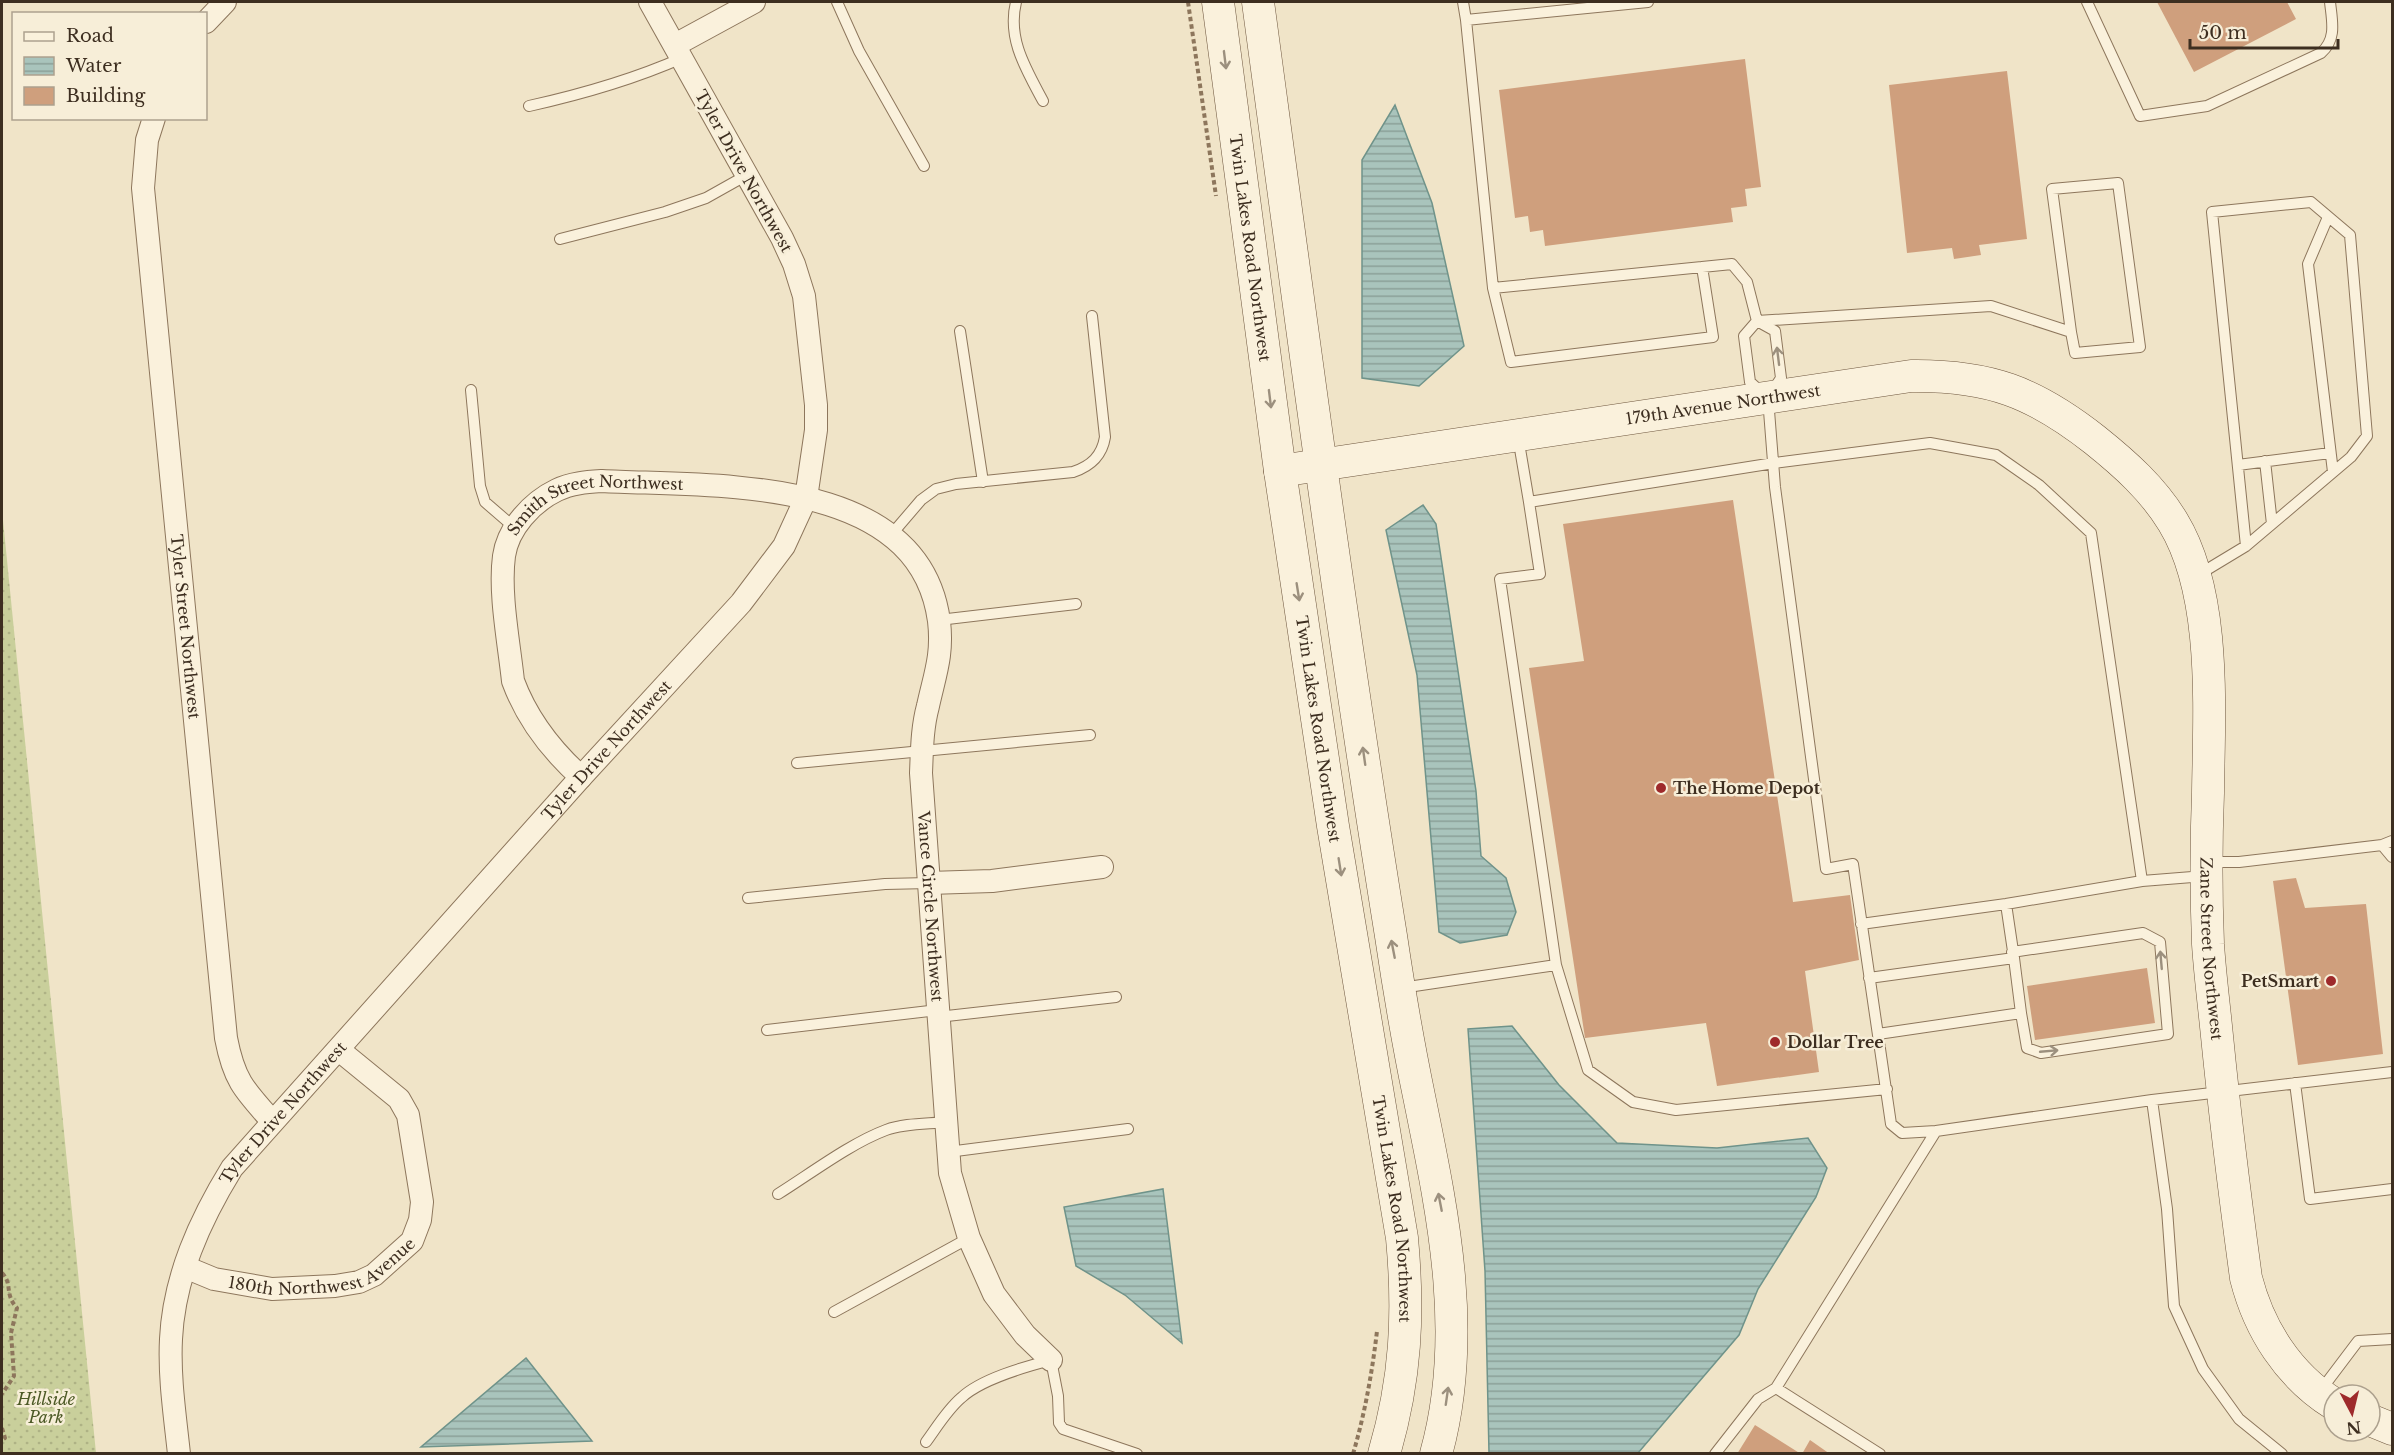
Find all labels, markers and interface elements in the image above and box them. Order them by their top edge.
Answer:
legend [12,12,207,120]
scale bar [2190,12,2338,50]
text: 50 m [2199,22,2247,44]
text: Road [66,25,114,47]
one-way arrow [1220,49,1231,69]
text: Water [65,55,122,77]
text: Building [66,85,145,107]
street label: Tyler Drive Northwest [691,86,797,256]
street label: Twin Lakes Road Northwest [1226,133,1275,363]
one-way arrow [1772,346,1783,366]
street label: 179th Avenue Northwest [1624,380,1822,429]
one-way arrow [1265,388,1276,408]
street label: Smith Street Northwest [503,471,684,539]
street label: Tyler Street Northwest [167,533,205,720]
one-way arrow [1292,581,1303,601]
street label: Twin Lakes Road Northwest [1292,614,1346,844]
street label: Tyler Drive Northwest [537,676,675,824]
one-way arrow [1358,746,1369,766]
place label: The Home Depot [1673,778,1821,798]
marker: The Home Depot [1654,781,1668,795]
street label: Vance Circle Northwest [914,809,948,1003]
one-way arrow [1334,857,1345,877]
street label: Zane Street Northwest [2196,857,2227,1041]
one-way arrow [1387,939,1398,959]
one-way arrow [2155,950,2166,970]
place label: PetSmart [2241,971,2320,991]
marker: PetSmart [2324,974,2338,988]
place label: Dollar Tree [1787,1032,1884,1052]
marker: Dollar Tree [1768,1035,1782,1049]
street label: Tyler Drive Northwest [215,1037,350,1187]
one-way arrow [2039,1045,2058,1056]
street label: Twin Lakes Road Northwest [1368,1094,1415,1323]
one-way arrow [1434,1193,1445,1212]
street label: 180th Northwest Avenue [227,1233,419,1299]
north arrow [2322,1383,2382,1443]
one-way arrow [1441,1387,1452,1406]
park label: Hillside Park [16,1389,76,1427]
text: N [2345,1417,2363,1439]

